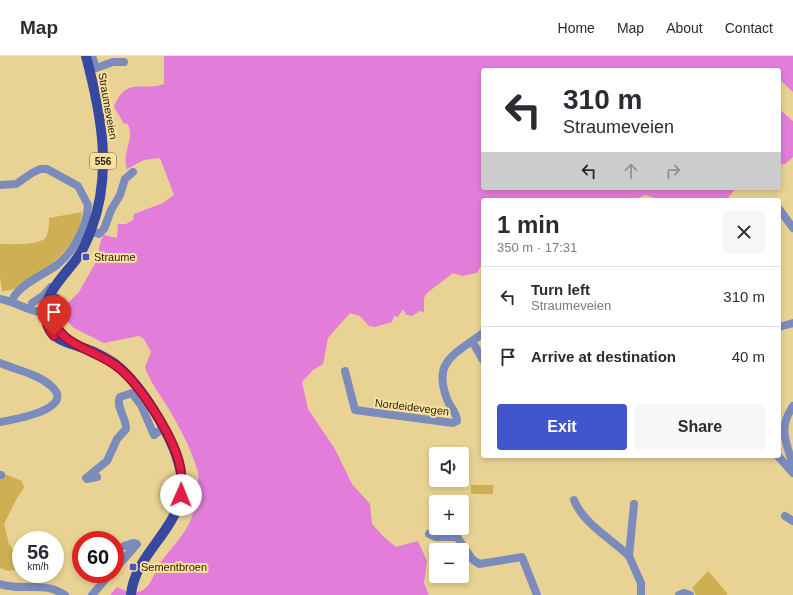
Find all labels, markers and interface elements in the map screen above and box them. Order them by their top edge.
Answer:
text: Map [20,17,58,38]
text: Home [558,20,595,36]
text: Map [617,20,644,36]
text: About [666,20,703,36]
text: Contact [725,20,773,36]
street label: Straumeveien [96,72,120,140]
icon: left [497,84,549,136]
text: 310 m [563,84,642,115]
text: Straumeveien [563,117,674,137]
road number: 556 [90,153,116,169]
icon: left [578,160,600,182]
icon: ahead [620,160,642,182]
icon: right [662,160,684,182]
text: 1 min [497,211,560,238]
button: close [723,211,765,253]
text: 350 m · 17:31 [497,240,577,255]
place label: Straume [94,251,136,263]
marker: Straume [81,252,91,262]
text: Turn left [531,281,590,298]
icon: left [497,286,519,308]
text: 310 m [723,288,765,305]
pin [37,295,71,336]
text: Straumeveien [531,298,611,313]
icon: arrive [43,301,65,323]
icon: arrive [497,346,519,368]
text: Arrive at destination [531,348,676,365]
text: 40 m [732,348,765,365]
street label: Nordeidevegen [374,396,450,418]
button: Exit [497,404,627,450]
button: Share [635,404,765,450]
map controls [429,447,469,583]
button: sound [429,447,469,487]
position arrow [160,474,202,516]
button: + [429,495,469,535]
speed limit sign: 60 [72,531,124,583]
text: 56 [27,541,49,563]
button: − [429,543,469,583]
text: km/h [27,561,49,572]
place label: Sementbroen [141,561,207,573]
marker: Sementbroen [128,562,138,572]

